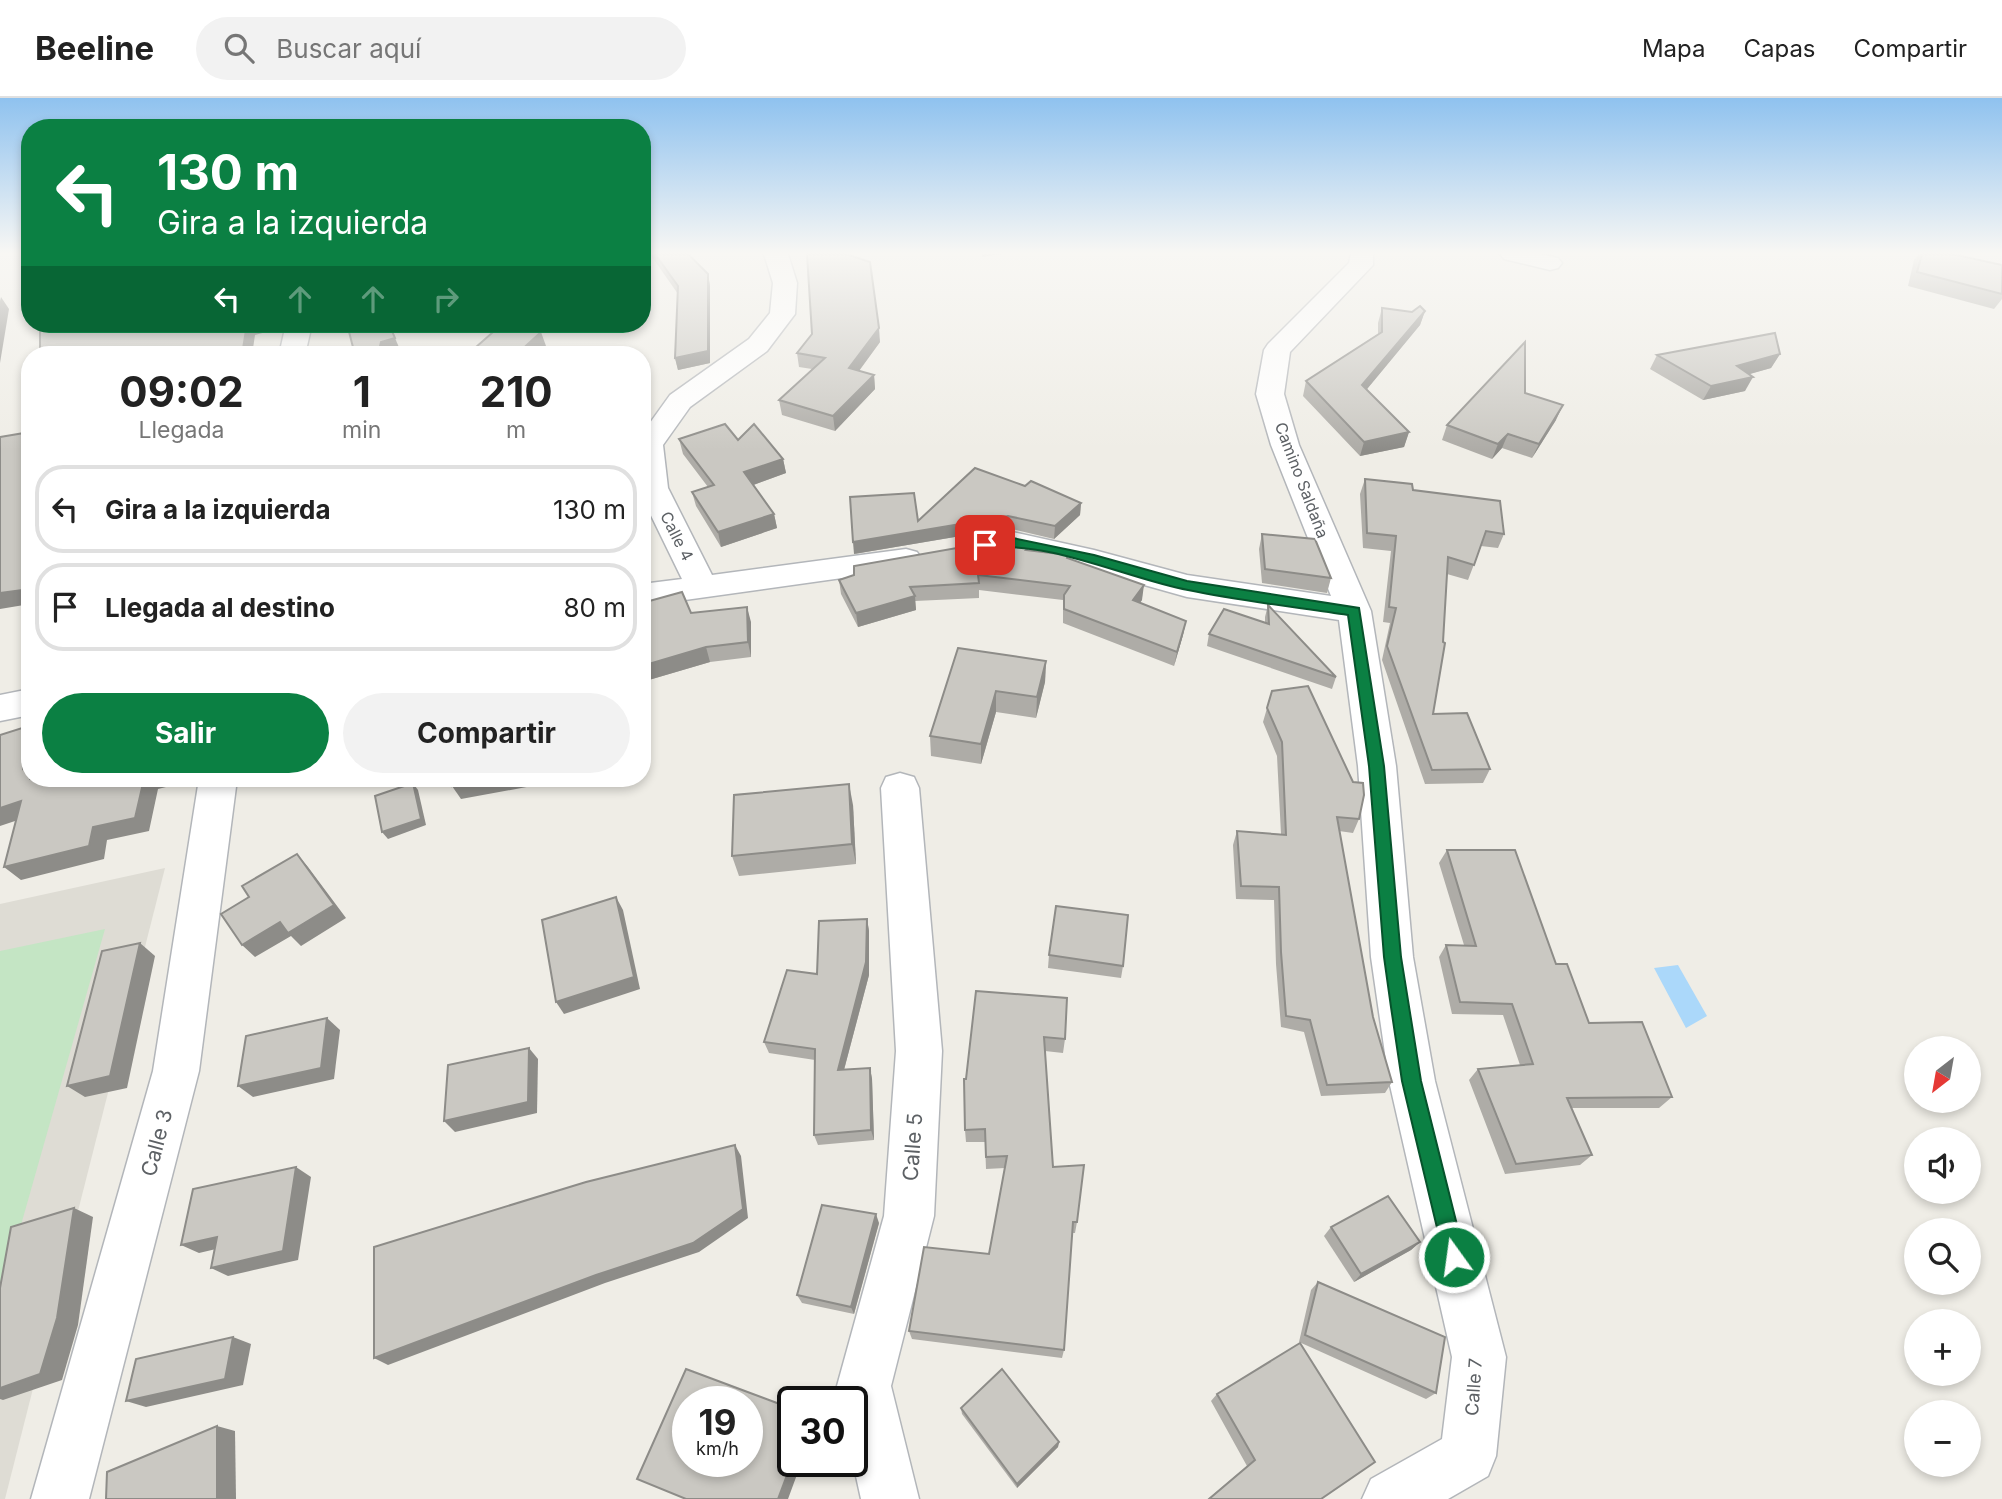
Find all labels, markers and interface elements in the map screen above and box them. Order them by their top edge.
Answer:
search box [196,17,686,80]
text: Beeline [35,28,154,68]
icon: search [220,29,258,67]
text: Buscar aquí [276,33,421,64]
text: Mapa [1642,34,1705,63]
text: Capas [1743,34,1816,63]
text: Compartir [1854,34,1967,63]
text: 130 m [157,143,299,202]
icon: left [42,147,133,238]
text: Gira a la izquierda [157,203,428,242]
icon: left [208,280,246,318]
icon: ahead [281,280,319,318]
icon: ahead [354,280,392,318]
icon: right [427,280,465,318]
text: 09:02 [119,366,244,417]
text: 1 [353,366,371,417]
text: 210 [480,366,553,417]
text: Llegada [139,416,225,444]
text: min [342,416,381,444]
text: m [506,416,526,444]
street label: Camino Saldaña [1271,419,1333,541]
icon: left [46,490,84,528]
text: Gira a la izquierda [105,494,331,525]
text: 130 m [553,494,626,525]
street label: Calle 4 [656,508,698,564]
pin [955,515,1015,575]
icon: arrive [966,526,1004,564]
icon: arrive [46,588,84,626]
text: Llegada al destino [105,592,335,623]
text: 80 m [563,592,626,623]
button: Salir [42,693,329,773]
button: Compartir [343,693,630,773]
north arrow [1904,1036,1981,1113]
map controls [1904,1036,1981,1477]
street label: Calle 3 [136,1107,177,1179]
street label: Calle 5 [898,1112,927,1182]
button: sound [1904,1127,1981,1204]
button: search [1904,1218,1981,1295]
position arrow [1417,1220,1491,1294]
button: + [1904,1309,1981,1386]
street label: Calle 7 [1461,1357,1486,1416]
speed limit sign: 30 [777,1386,868,1477]
button: − [1904,1400,1981,1477]
text: 19 [699,1401,736,1443]
text: km/h [696,1438,739,1459]

